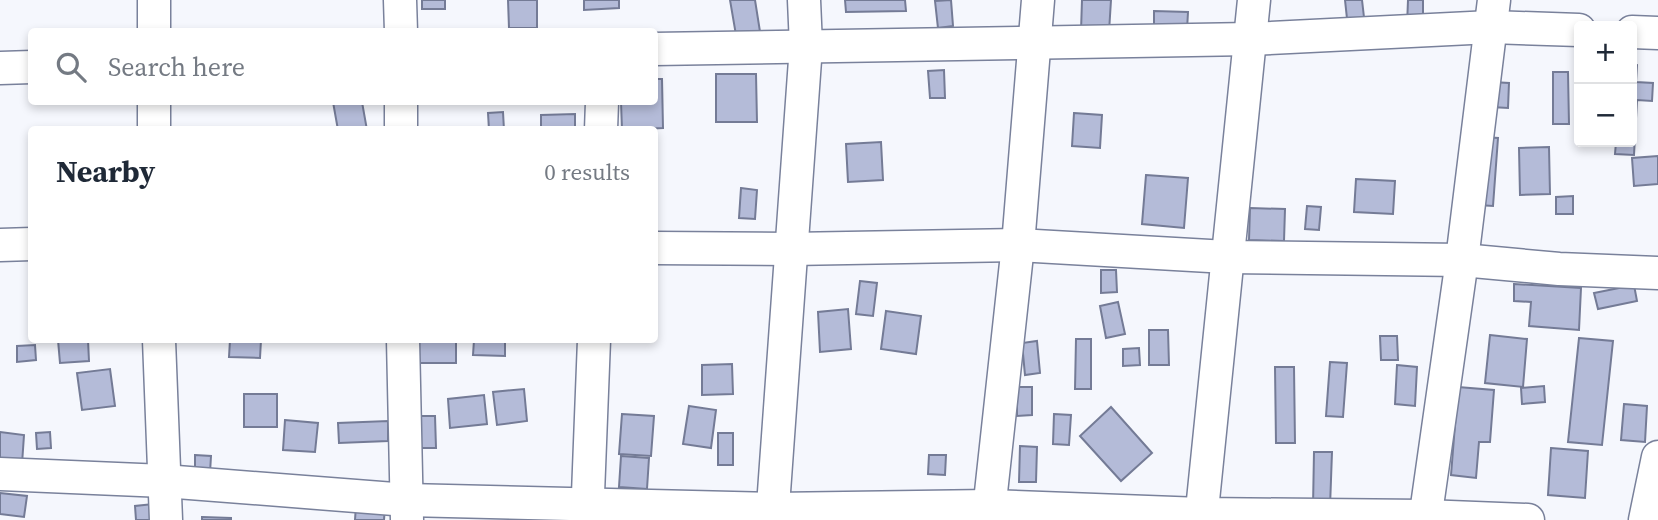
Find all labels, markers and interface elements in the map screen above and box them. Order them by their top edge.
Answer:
map controls [1574,21,1637,147]
button: + [1574,21,1637,84]
search box [28,28,658,105]
icon: search [52,48,90,86]
text: Search here [108,49,245,85]
button: − [1574,84,1637,147]
text: Nearby [56,151,155,192]
text: 0 results [544,156,630,188]

